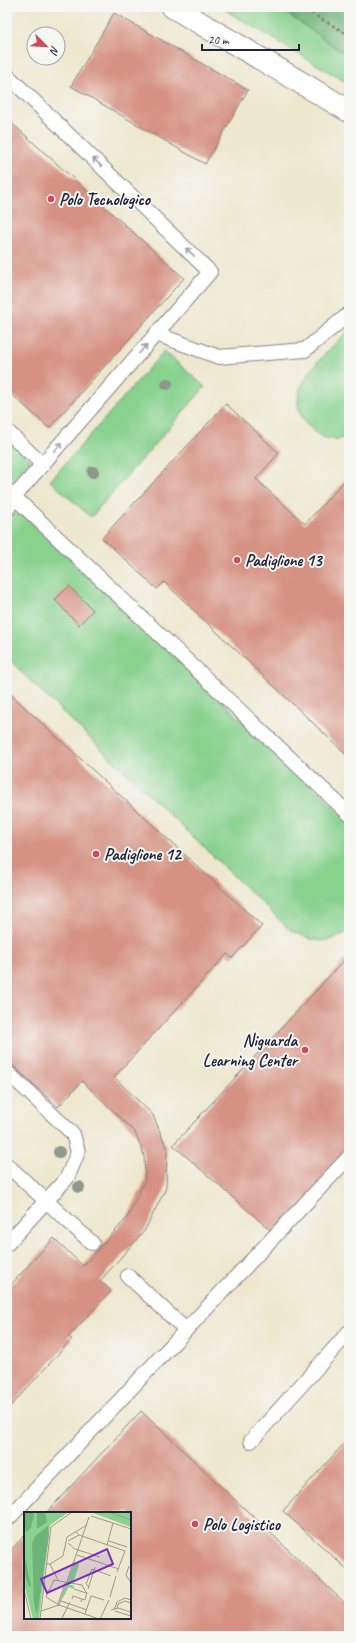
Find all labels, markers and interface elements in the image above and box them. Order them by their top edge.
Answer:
north arrow [26,26,66,66]
scale bar [202,26,299,52]
text: 20 m [208,32,230,48]
text: N [46,44,63,58]
one-way arrow [92,157,102,167]
place label: Polo Tecnologico [59,189,152,210]
marker: Polo Tecnologico [46,194,56,204]
one-way arrow [185,247,195,257]
one-way arrow [139,343,148,354]
one-way arrow [54,442,63,452]
place label: Padiglione 13 [245,550,323,571]
marker: Padiglione 13 [232,555,242,565]
place label: Padiglione 12 [104,844,182,865]
marker: Padiglione 12 [91,849,101,859]
place label: Niguarda Learning Center [203,1030,299,1071]
marker: Niguarda Learning Center [300,1045,310,1055]
inset map [24,1512,131,1619]
place label: Polo Logistico [203,1514,282,1535]
marker: Polo Logistico [190,1519,200,1529]

